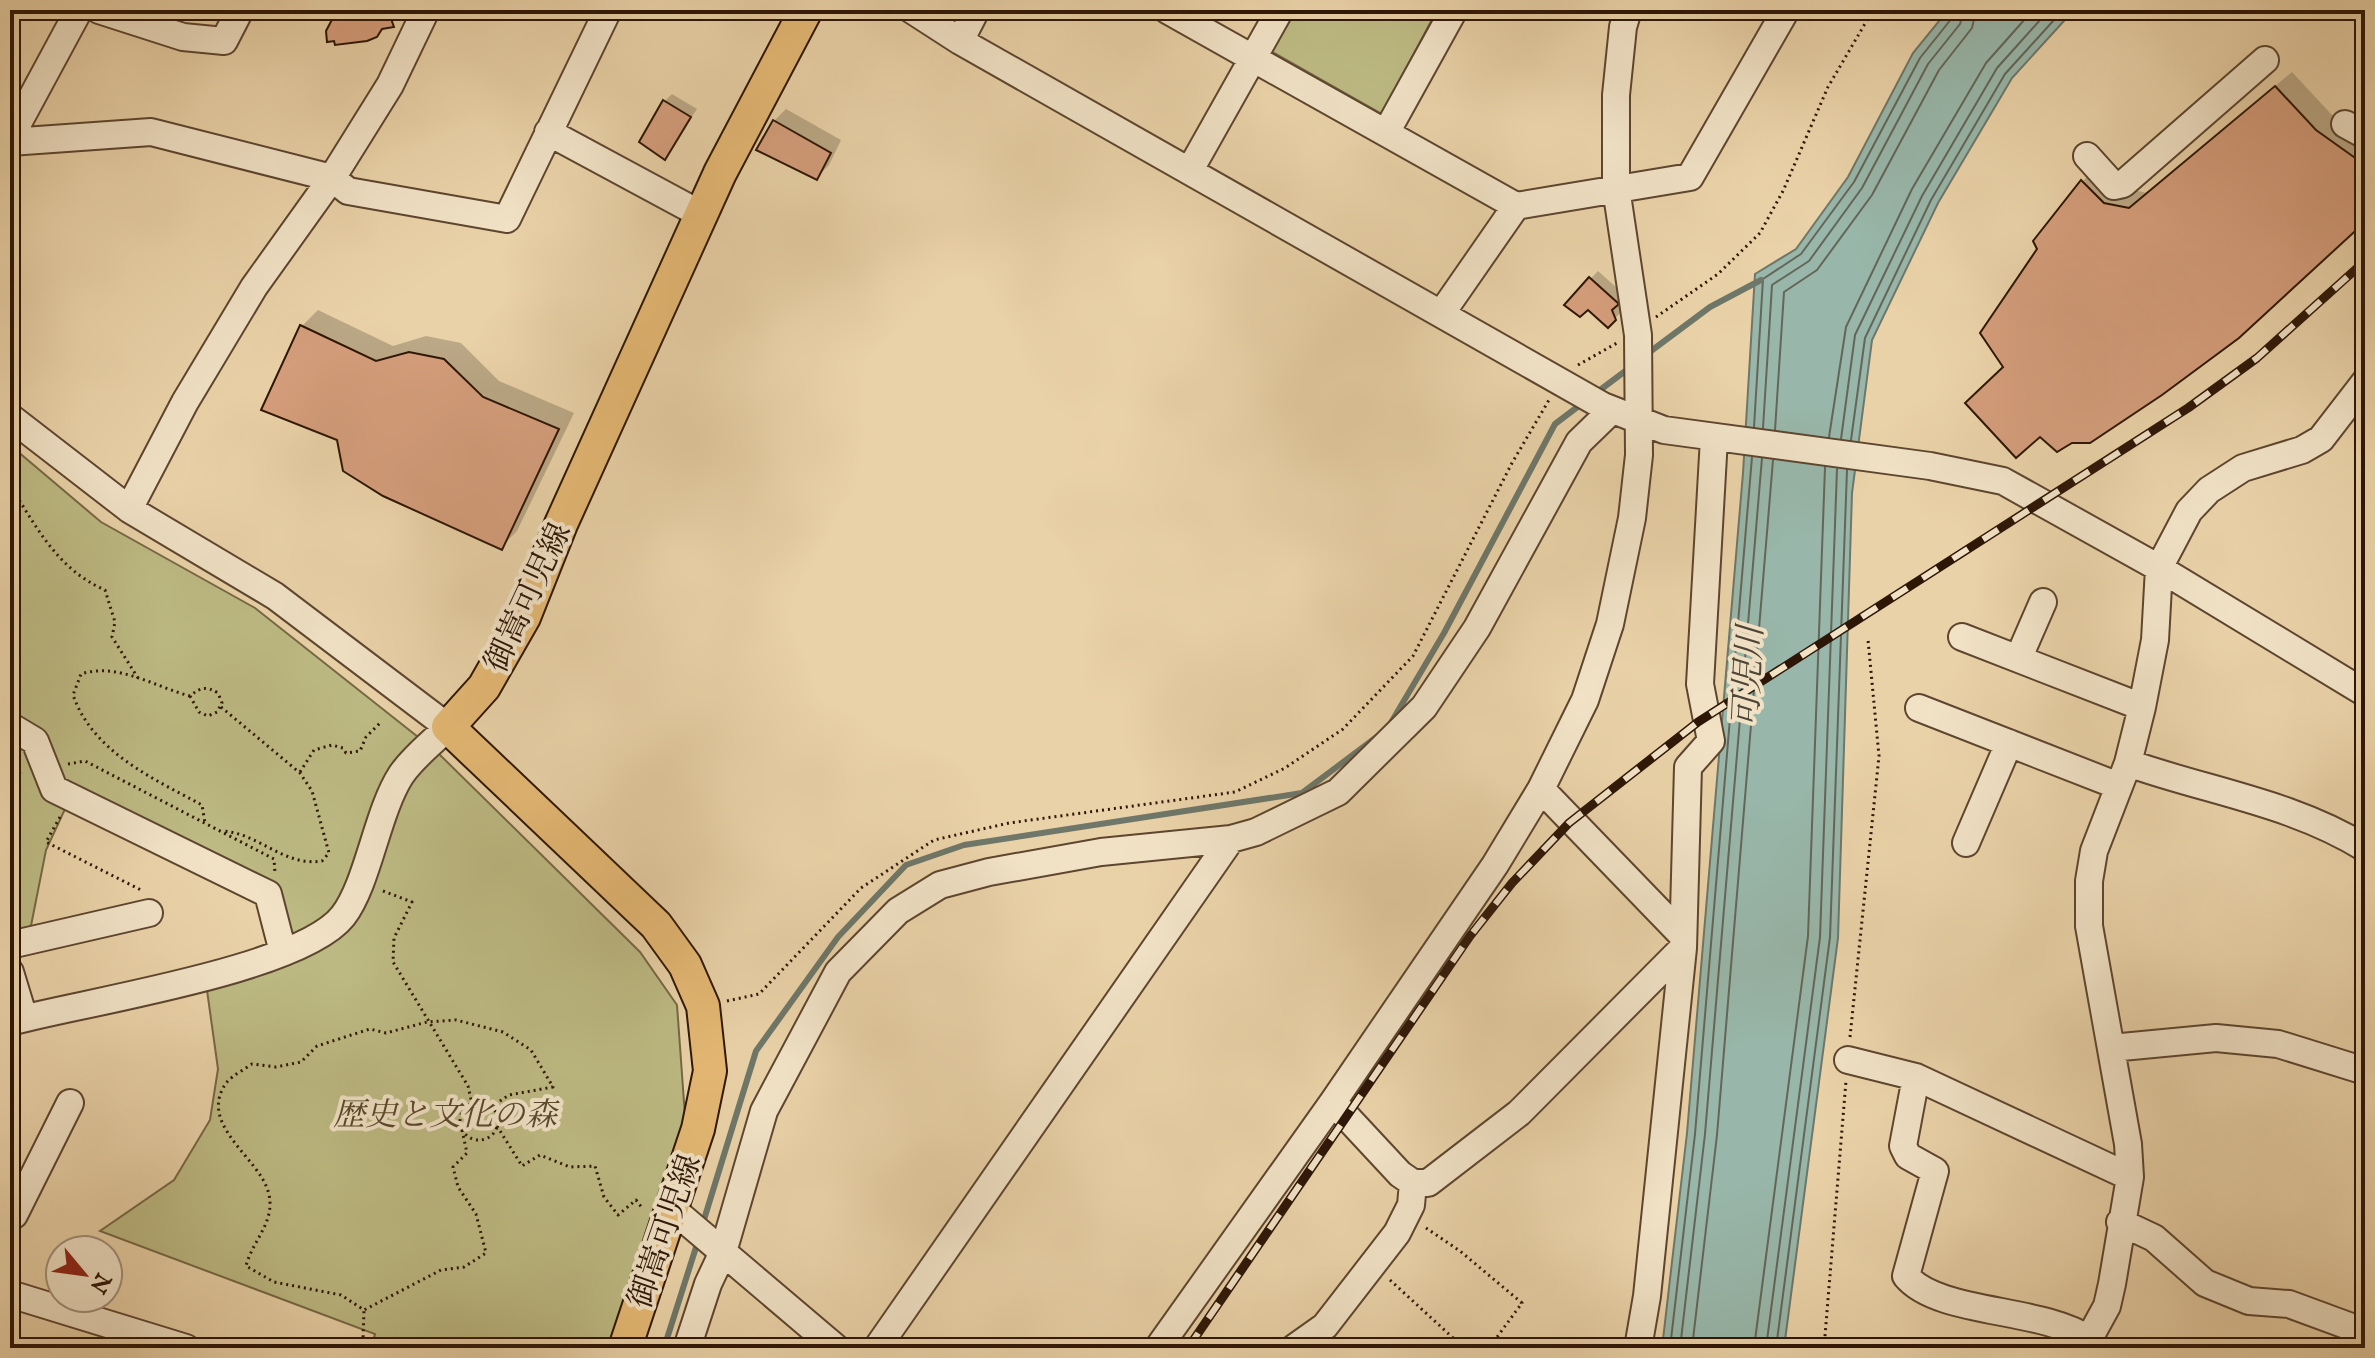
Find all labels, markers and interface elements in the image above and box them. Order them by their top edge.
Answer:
street label: 御嵩可児線 [477,517,582,679]
water label: 可児川 [1725,621,1774,729]
park label: 歴史と文化の森 [333,1096,560,1137]
street label: 御嵩可児線 [621,1149,712,1314]
north arrow [44,1234,124,1314]
text: N [83,1267,117,1298]

